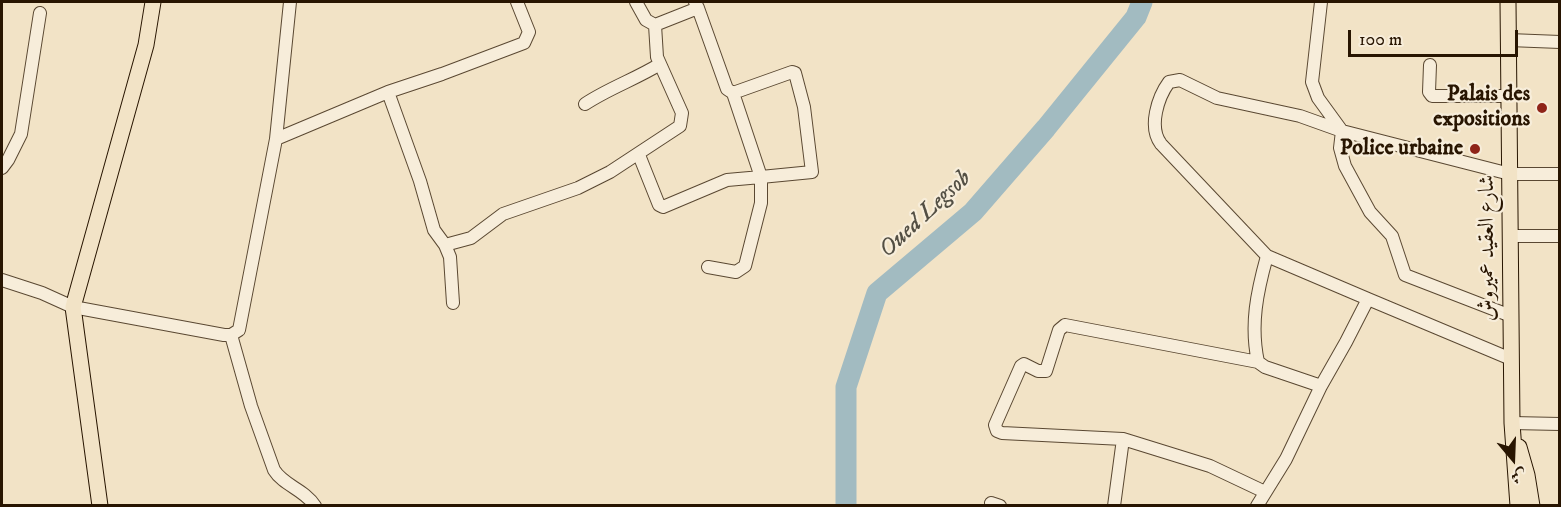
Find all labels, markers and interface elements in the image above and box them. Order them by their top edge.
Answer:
scale bar [1351,18,1520,56]
text: 100 m [1359,29,1402,51]
place label: Palais des expositions [1433,82,1530,134]
marker: Palais des expositions [1535,101,1549,115]
place label: Police urbaine [1340,136,1463,162]
marker: Police urbaine [1468,142,1482,156]
water label: Oued Legsob [874,165,978,265]
street label: شارع العقيد عميروش [1475,175,1501,321]
north arrow [1483,429,1543,489]
text: ش [1508,464,1530,488]

